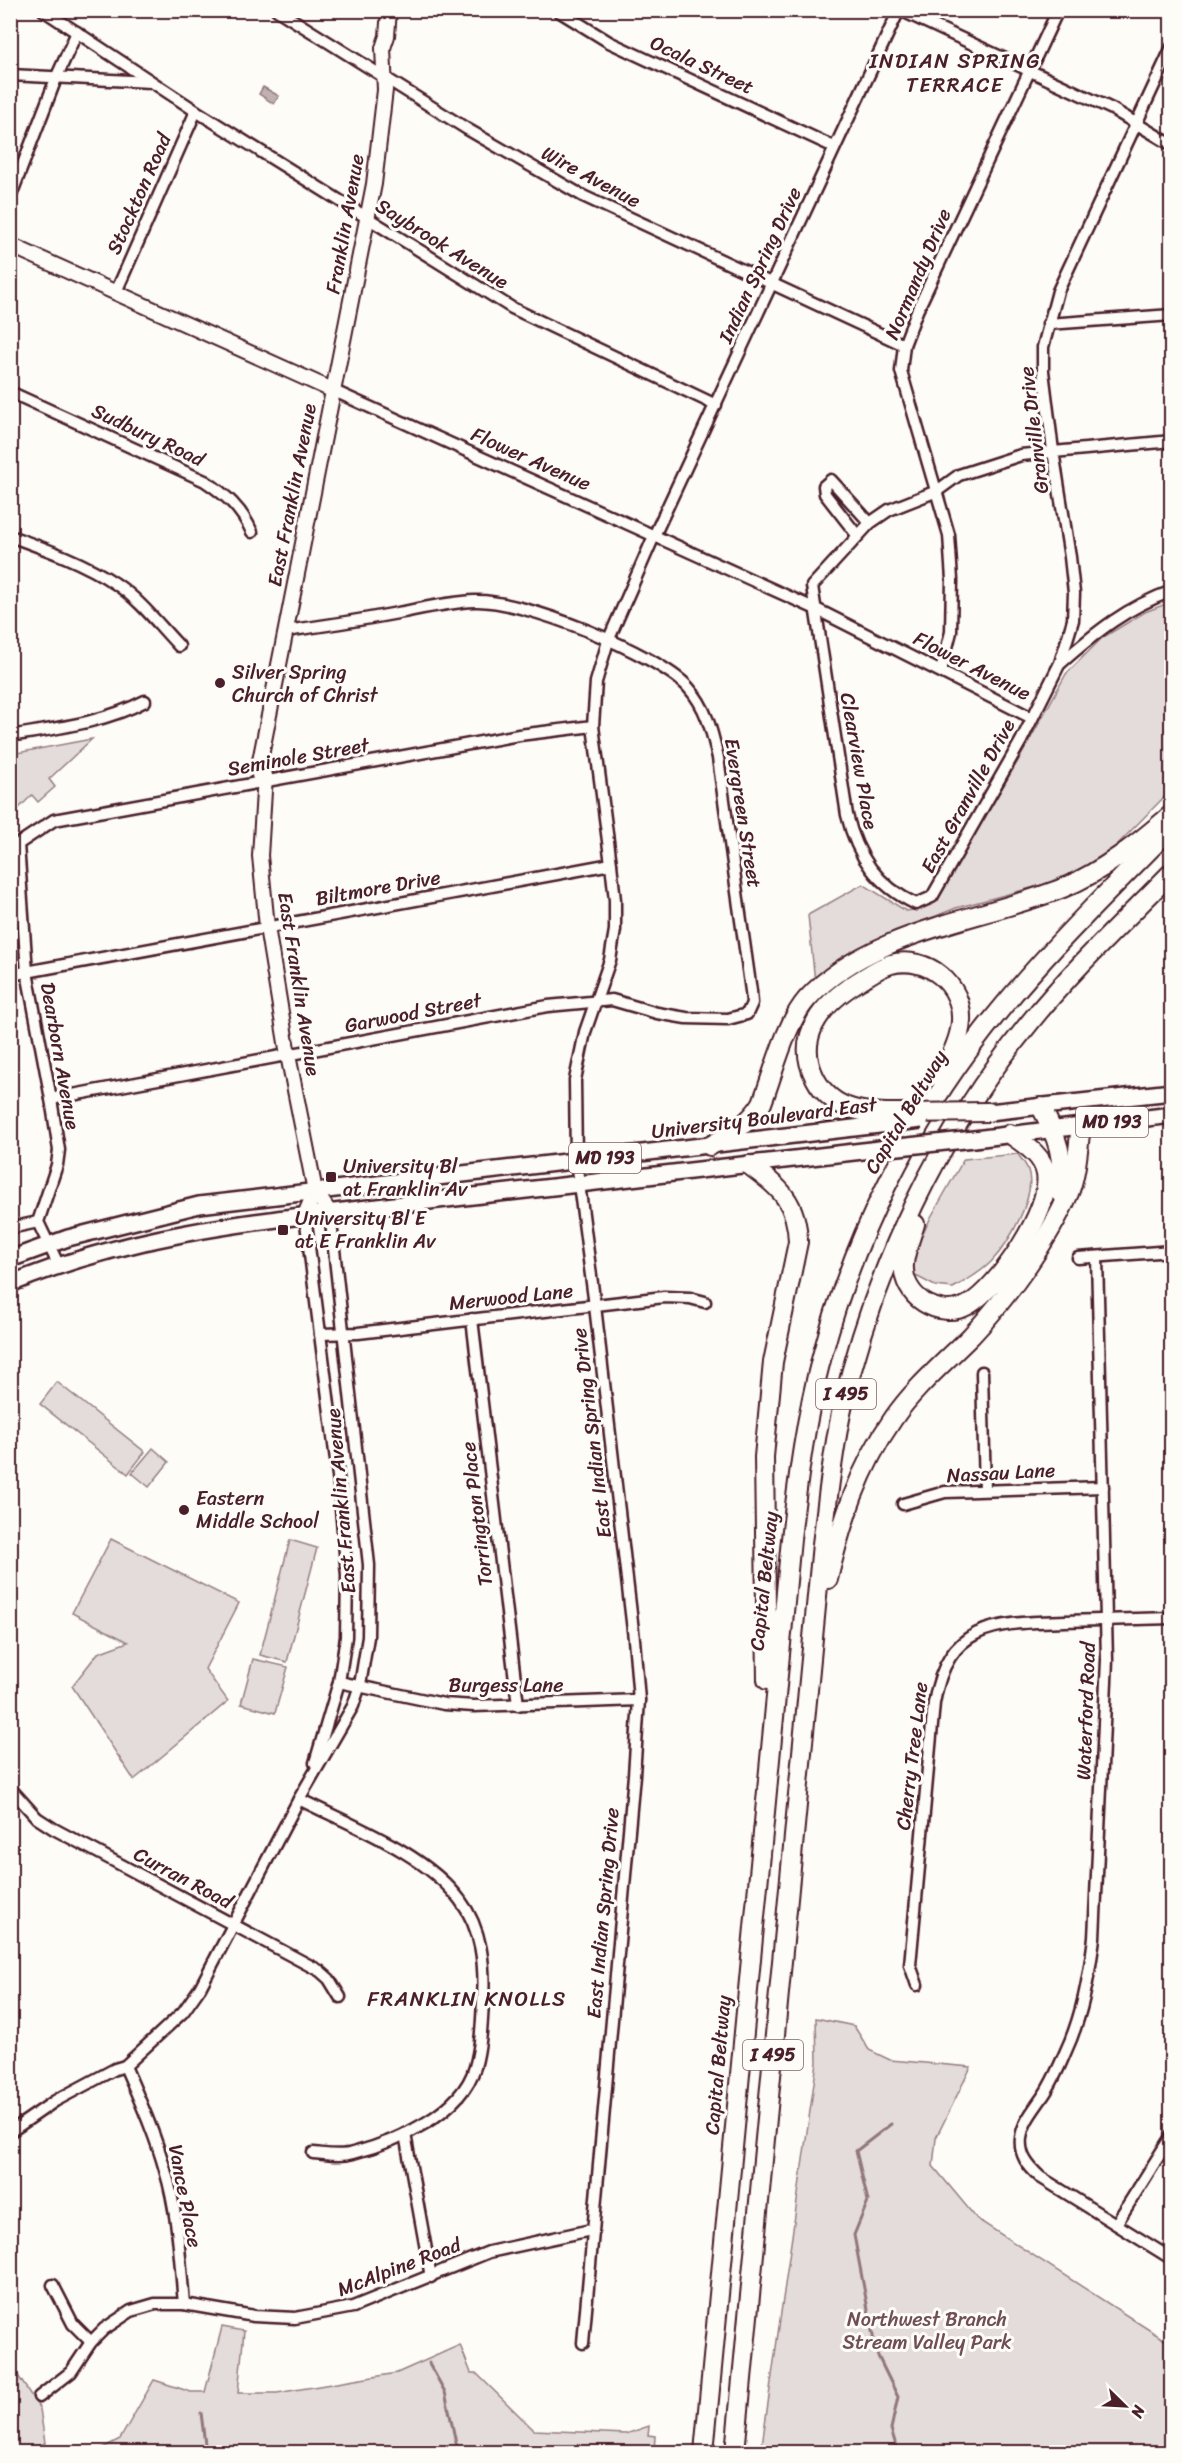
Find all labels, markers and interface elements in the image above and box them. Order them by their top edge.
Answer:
street label: Ocala Street [644,26,760,105]
district label: INDIAN SPRING TERRACE [868,42,1041,104]
street label: Stockton Road [97,126,182,260]
street label: Wire Avenue [535,136,647,218]
street label: Franklin Avenue [315,151,375,297]
street label: Indian Spring Drive [708,181,812,350]
street label: Saybrook Avenue [368,189,516,299]
street label: Normandy Drive [875,203,961,345]
street label: Granville Drive [1009,364,1059,496]
street label: Sudbury Road [85,393,212,477]
street label: East Franklin Avenue [257,400,327,590]
street label: Flower Avenue [465,417,597,501]
street label: Flower Avenue [907,621,1037,711]
place label: Silver Spring Church of Christ [232,655,378,713]
marker: Silver Spring Church of Christ [213,676,227,690]
street label: Clearview Place [830,690,888,832]
street label: East Granville Drive [911,712,1025,880]
street label: Seminole Street [225,727,372,787]
street label: Evergreen Street [714,736,772,891]
street label: Biltmore Drive [313,860,443,916]
street label: East Franklin Avenue [267,889,331,1079]
street label: Dearborn Avenue [30,980,90,1133]
street label: Garwood Street [342,982,485,1043]
street label: Capital Beltway [855,1043,957,1181]
street label: University Boulevard East [649,1087,880,1149]
road number: MD 193 [1076,1107,1148,1137]
road number: MD 193 [569,1143,641,1173]
place label: University Bl at Franklin Av [343,1149,469,1207]
marker: University Bl at Franklin Av [324,1170,338,1184]
place label: University Bl E at E Franklin Av [295,1201,437,1259]
marker: University Bl E at E Franklin Av [276,1223,290,1237]
street label: Merwood Lane [447,1273,575,1321]
street label: East Indian Spring Drive [562,1326,622,1540]
road number: I 495 [816,1379,876,1409]
street label: East Franklin Avenue [315,1407,367,1595]
street label: Torrington Place [451,1440,503,1588]
street label: Nassau Lane [946,1453,1056,1493]
place label: Eastern Middle School [196,1481,319,1539]
marker: Eastern Middle School [177,1503,191,1517]
street label: Capital Beltway [739,1509,789,1652]
street label: Waterford Road [1066,1640,1106,1781]
street label: Burgess Lane [449,1668,563,1703]
street label: Cherry Tree Lane [886,1680,938,1832]
street label: East Indian Spring Drive [576,1806,630,2020]
street label: Curran Road [127,1837,240,1920]
district label: FRANKLIN KNOLLS [367,1980,567,2018]
street label: Capital Beltway [694,1993,742,2136]
road number: I 495 [743,2040,803,2070]
street label: Vance Place [158,2141,212,2251]
street label: McAlpine Road [332,2227,467,2307]
park label: Northwest Branch Stream Valley Park [842,2302,1012,2360]
north arrow [1095,2376,1155,2436]
text: N [1122,2400,1154,2424]

